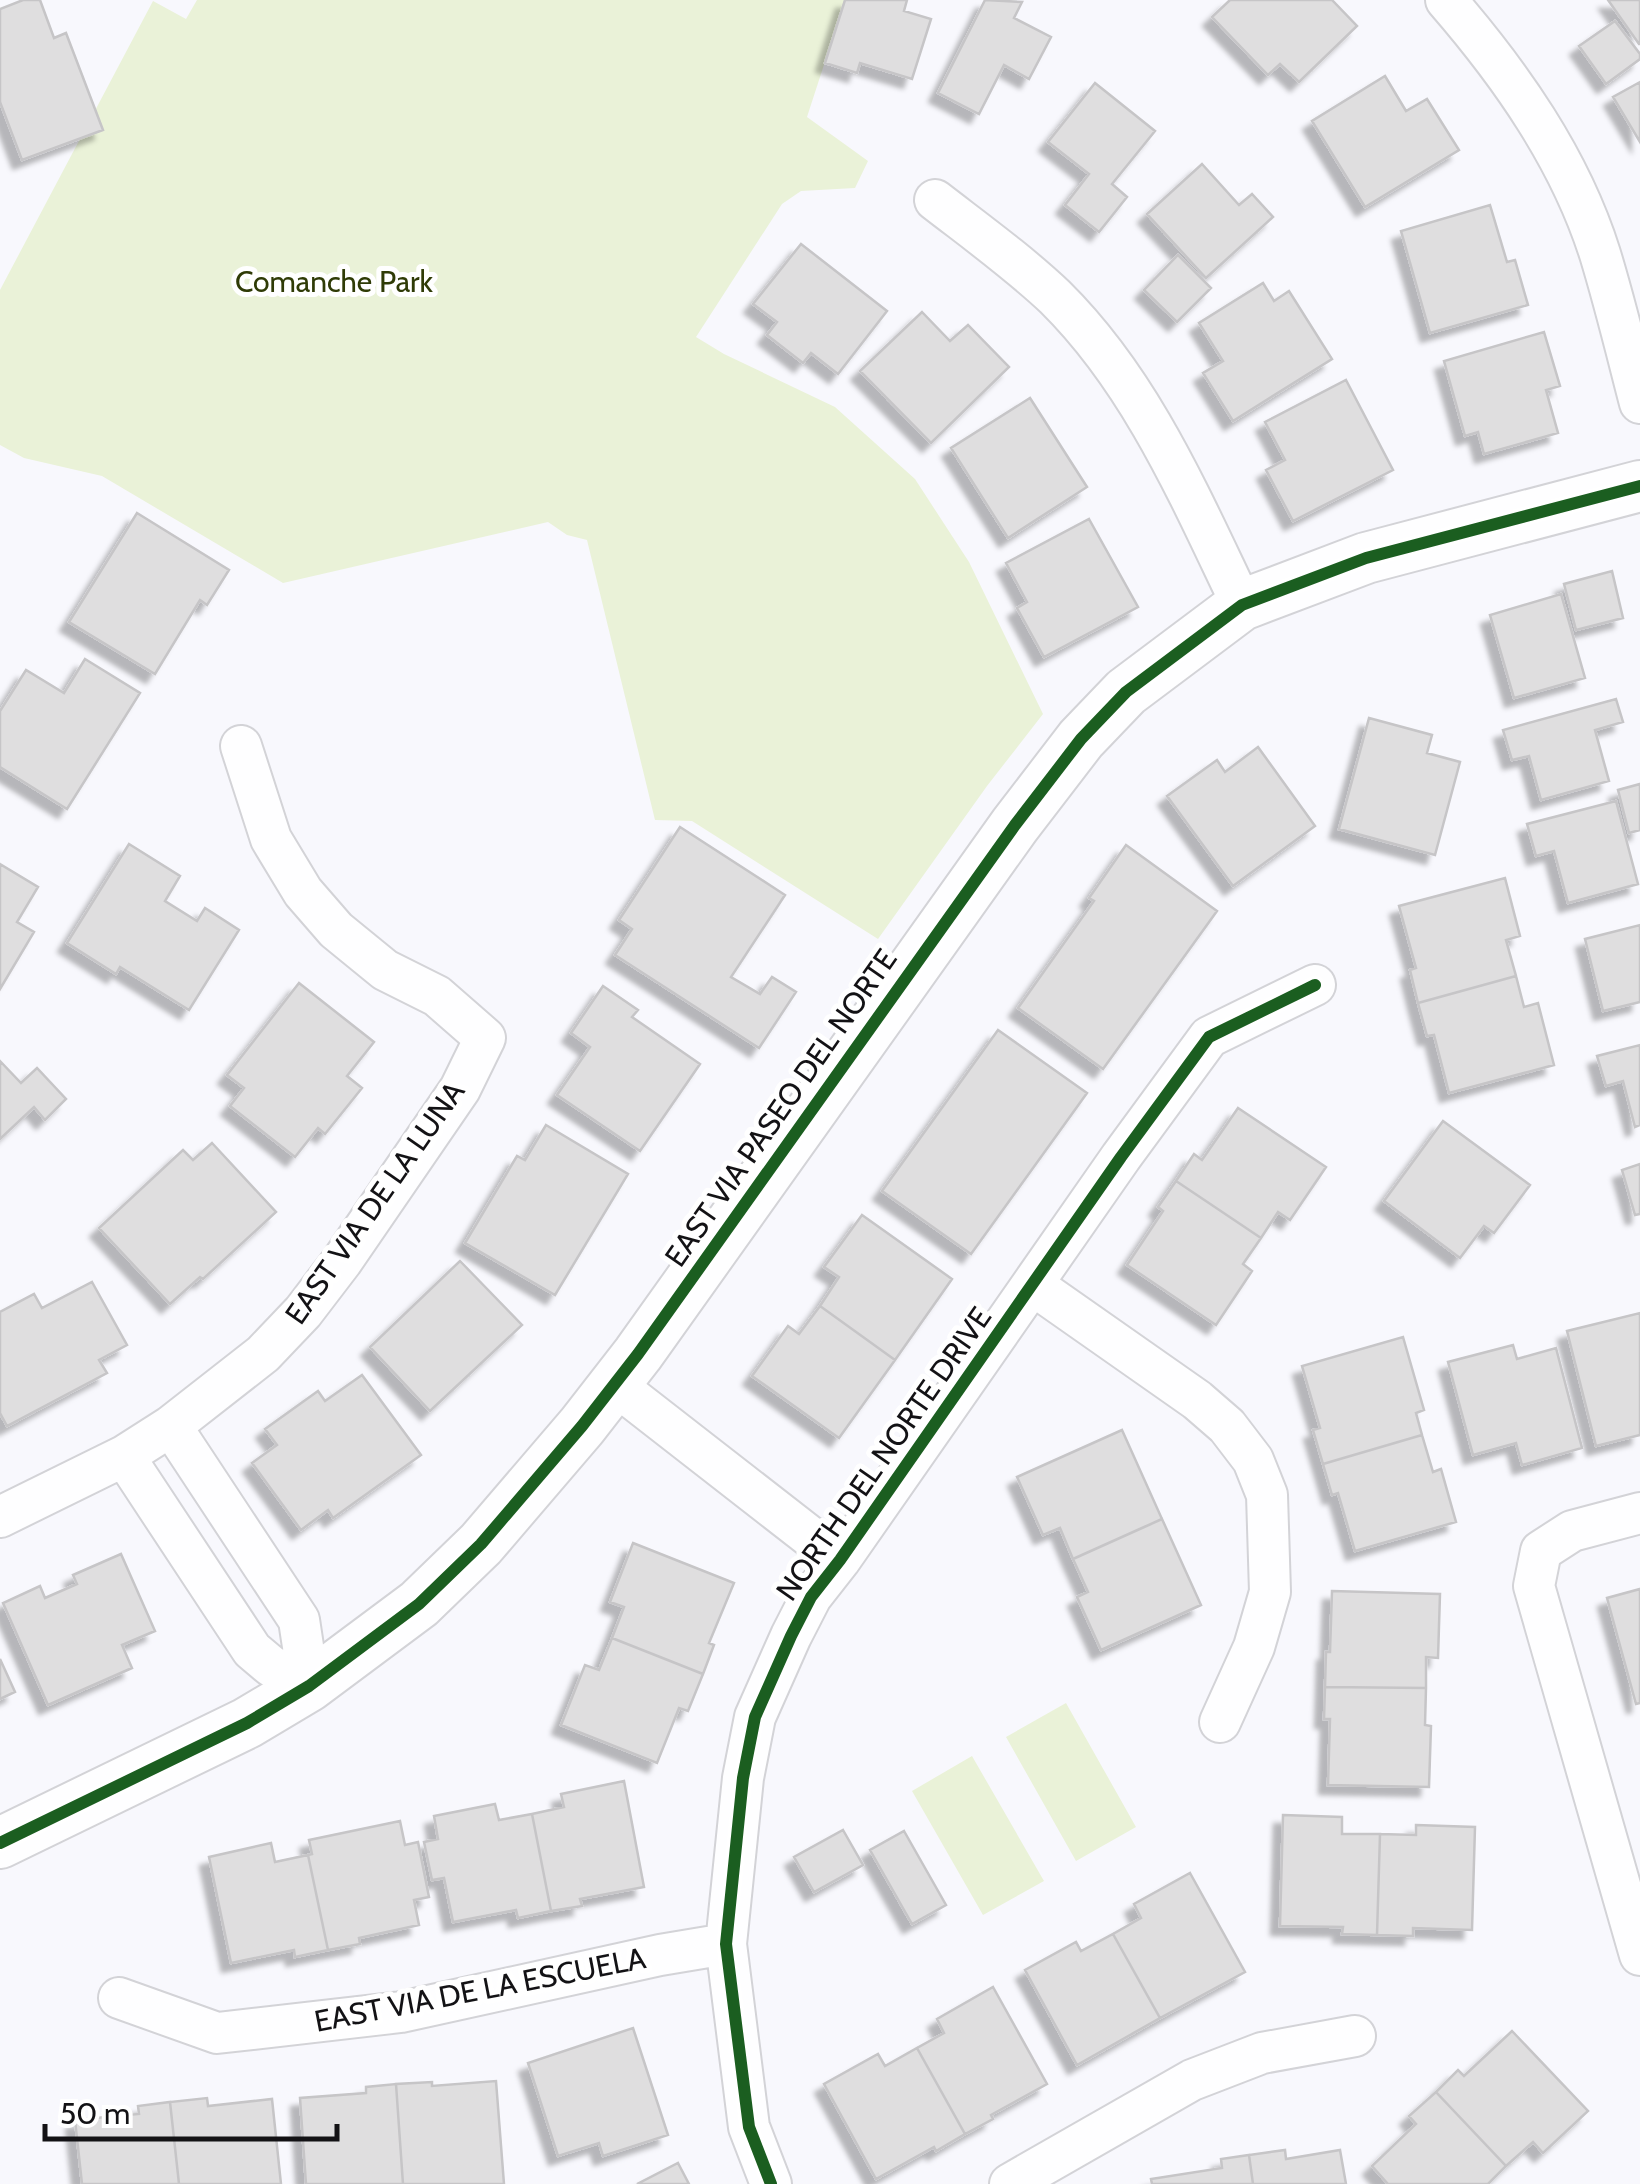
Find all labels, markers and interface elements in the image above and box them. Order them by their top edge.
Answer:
park label: Comanche Park [235,263,434,300]
street label: EAST VIA PASEO DEL NORTE [657,942,905,1274]
street label: EAST VIA DE LA LUNA [277,1074,473,1331]
street label: NORTH DEL NORTE DRIVE [768,1300,999,1608]
street label: EAST VIA DE LA ESCUELA [311,1939,649,2040]
scale bar [45,2079,338,2141]
text: 50 m [60,2095,130,2132]

